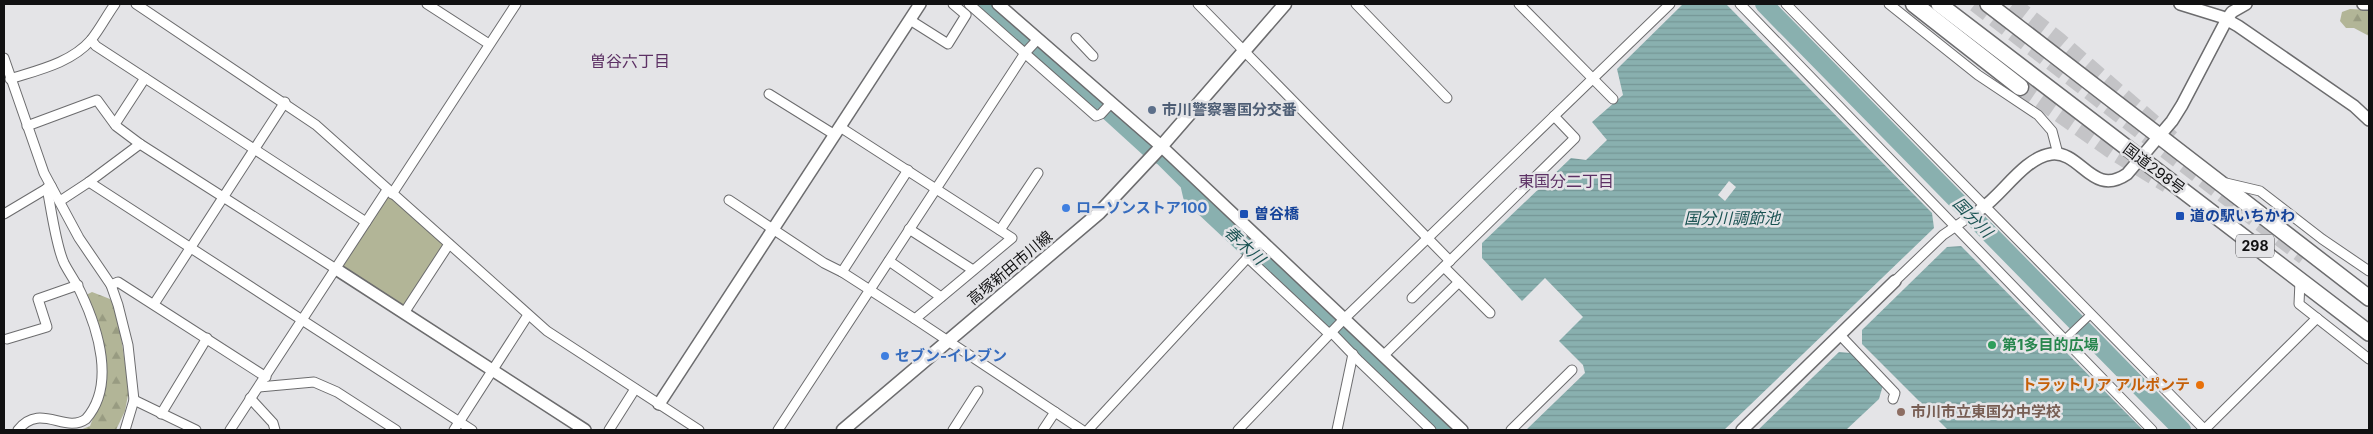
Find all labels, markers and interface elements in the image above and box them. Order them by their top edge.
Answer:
district label: 曽谷六丁目 [590,51,670,71]
place label: 市川警察署国分交番 [1162,100,1297,119]
marker: 市川警察署国分交番 [1146,104,1158,116]
street label: 国道298号 [2120,139,2189,198]
district label: 東国分二丁目 [1518,171,1614,191]
water label: 国分川 [1949,193,1998,243]
place label: ローソンストア100 [1076,198,1207,217]
marker: ローソンストア100 [1060,202,1072,214]
place label: 曽谷橋 [1254,204,1300,223]
place label: 道の駅いちかわ [2190,206,2295,225]
marker: 曽谷橋 [1238,208,1250,220]
water label: 国分川調節池 [1684,208,1782,228]
marker: 道の駅いちかわ [2174,210,2186,222]
water label: 春木川 [1221,221,1271,270]
street label: 高塚新田市川線 [963,227,1056,309]
road number: 298 [2236,235,2274,258]
place label: 第1多目的広場 [2002,335,2098,354]
marker: 第1多目的広場 [1986,339,1998,351]
place label: セブン-イレブン [895,346,1007,365]
marker: セブン-イレブン [879,350,891,362]
place label: トラットリア アルポンテ [2022,375,2190,394]
marker: トラットリア アルポンテ [2194,379,2206,391]
place label: 市川市立東国分中学校 [1911,402,2061,421]
marker: 市川市立東国分中学校 [1895,406,1907,418]

